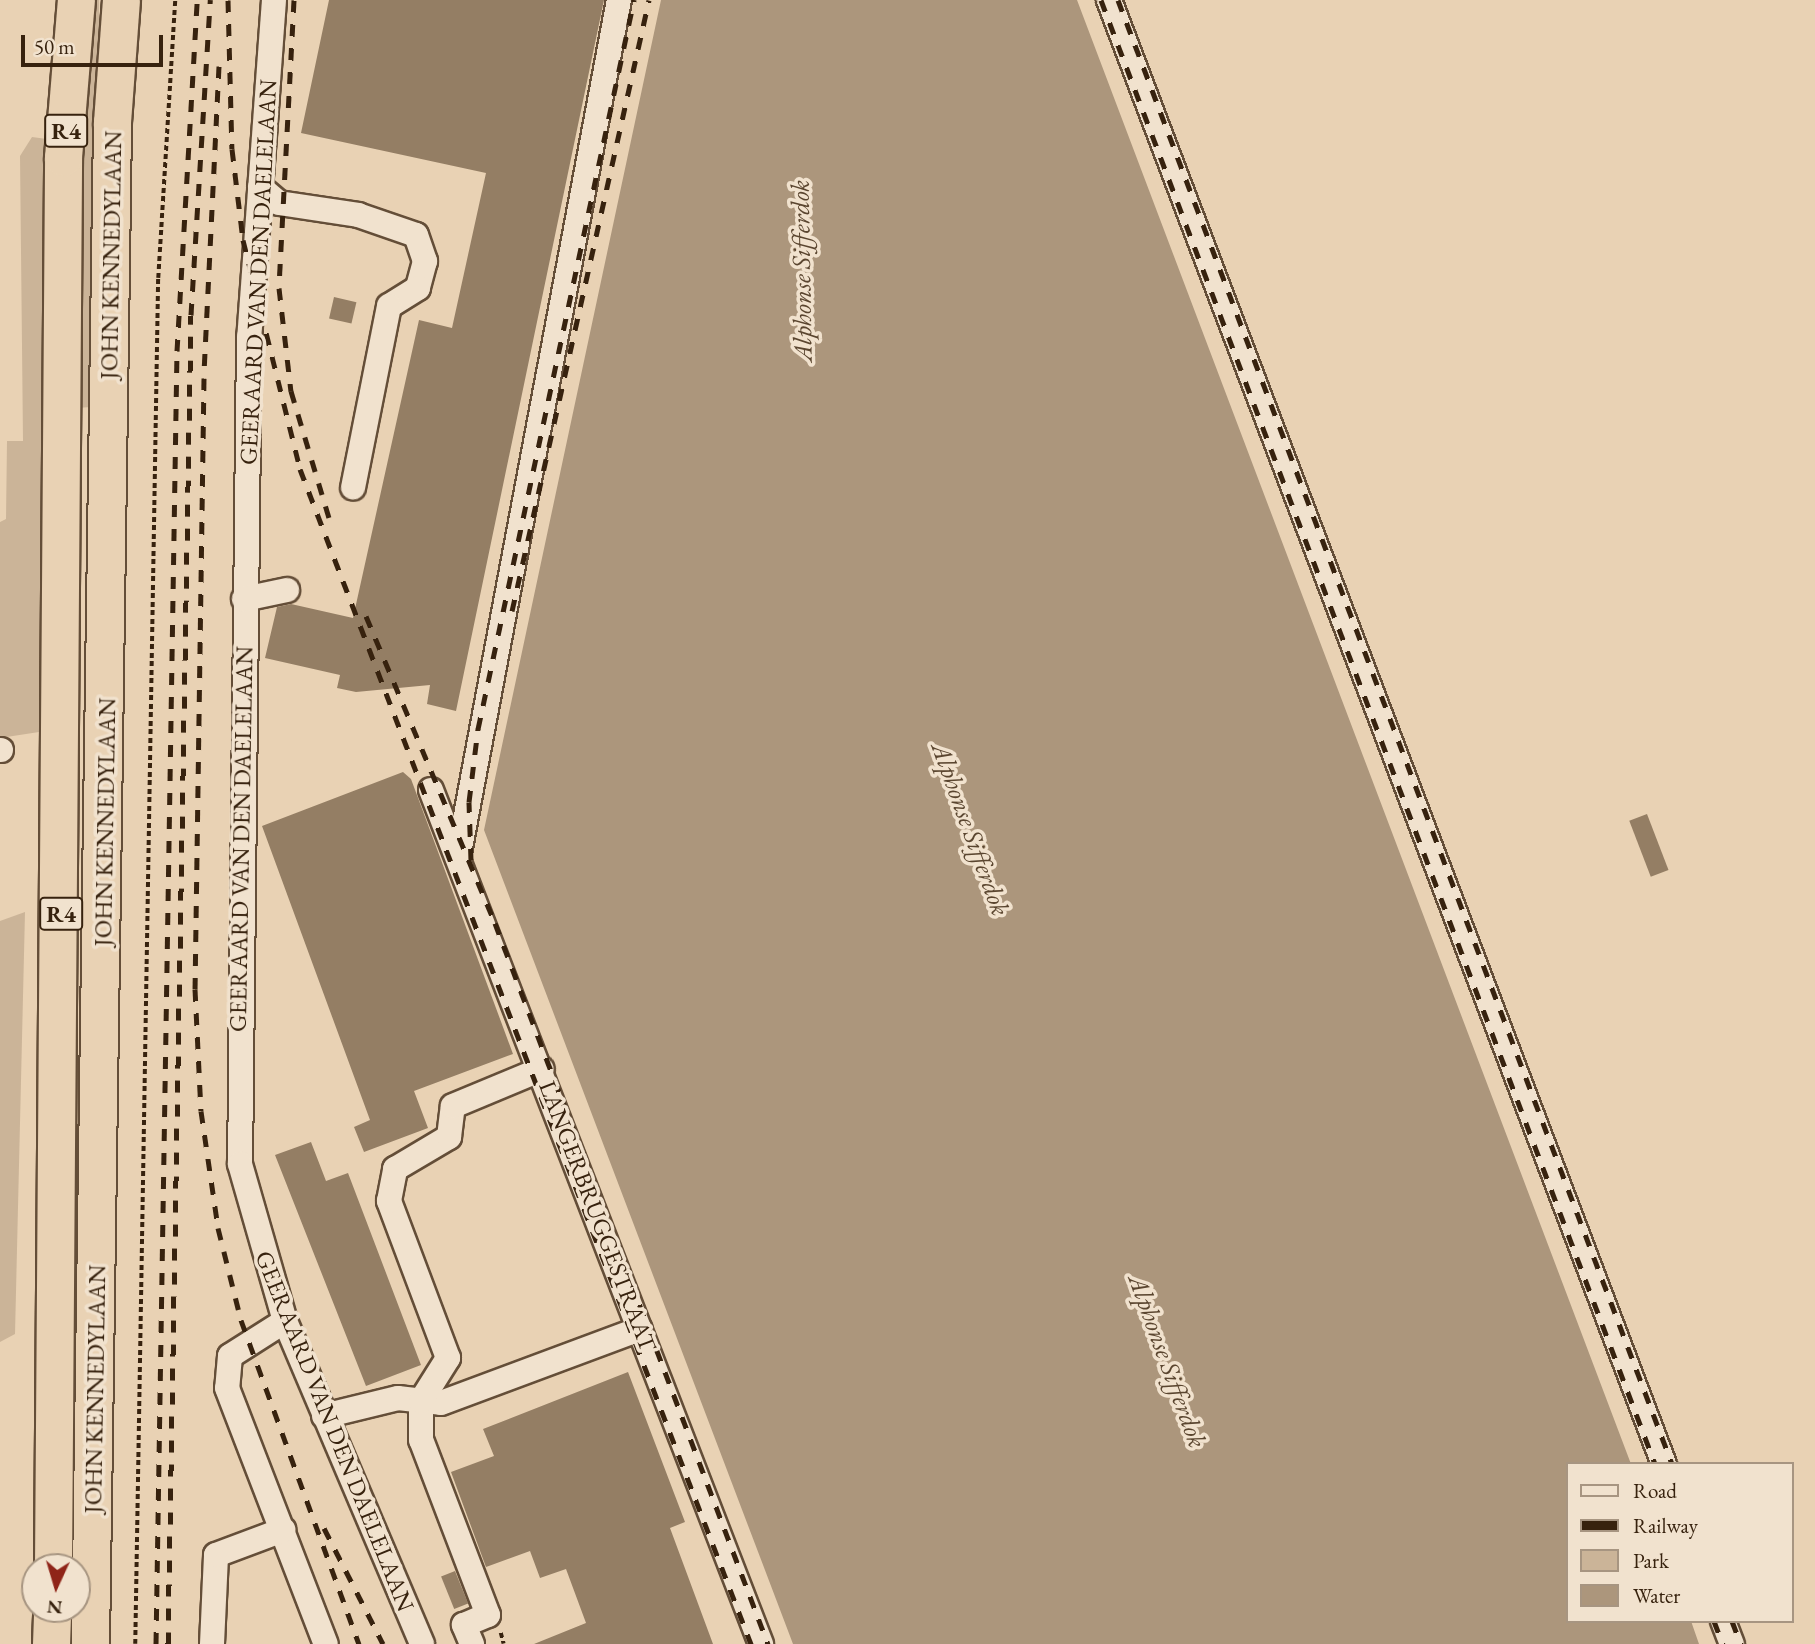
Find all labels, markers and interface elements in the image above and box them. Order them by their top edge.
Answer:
scale bar [24,21,166,65]
text: 50 m [34,33,75,60]
street label: GEERAARD VAN DEN DAELELAAN [234,78,282,466]
road number: R4 [43,112,89,150]
street label: JOHN KENNEDYLAAN [94,130,128,380]
water label: Alphonse Sifferdok [785,180,819,362]
street label: GEERAARD VAN DEN DAELELAAN [223,646,259,1032]
street label: JOHN KENNEDYLAAN [88,697,122,947]
water label: Alphonse Sifferdok [924,738,1016,920]
road number: R4 [38,894,84,934]
street label: LANGERBRUGGESTRAAT [533,1077,663,1355]
street label: GEERAARD VAN DEN DAELELAAN [249,1247,421,1615]
street label: JOHN KENNEDYLAAN [78,1264,112,1514]
water label: Alphonse Sifferdok [1121,1270,1213,1452]
legend [1566,1462,1794,1623]
text: Road [1633,1477,1677,1504]
text: Railway [1633,1512,1698,1539]
text: Park [1633,1547,1669,1574]
north arrow [21,1553,91,1623]
text: Water [1633,1582,1680,1609]
text: N [46,1594,63,1620]

